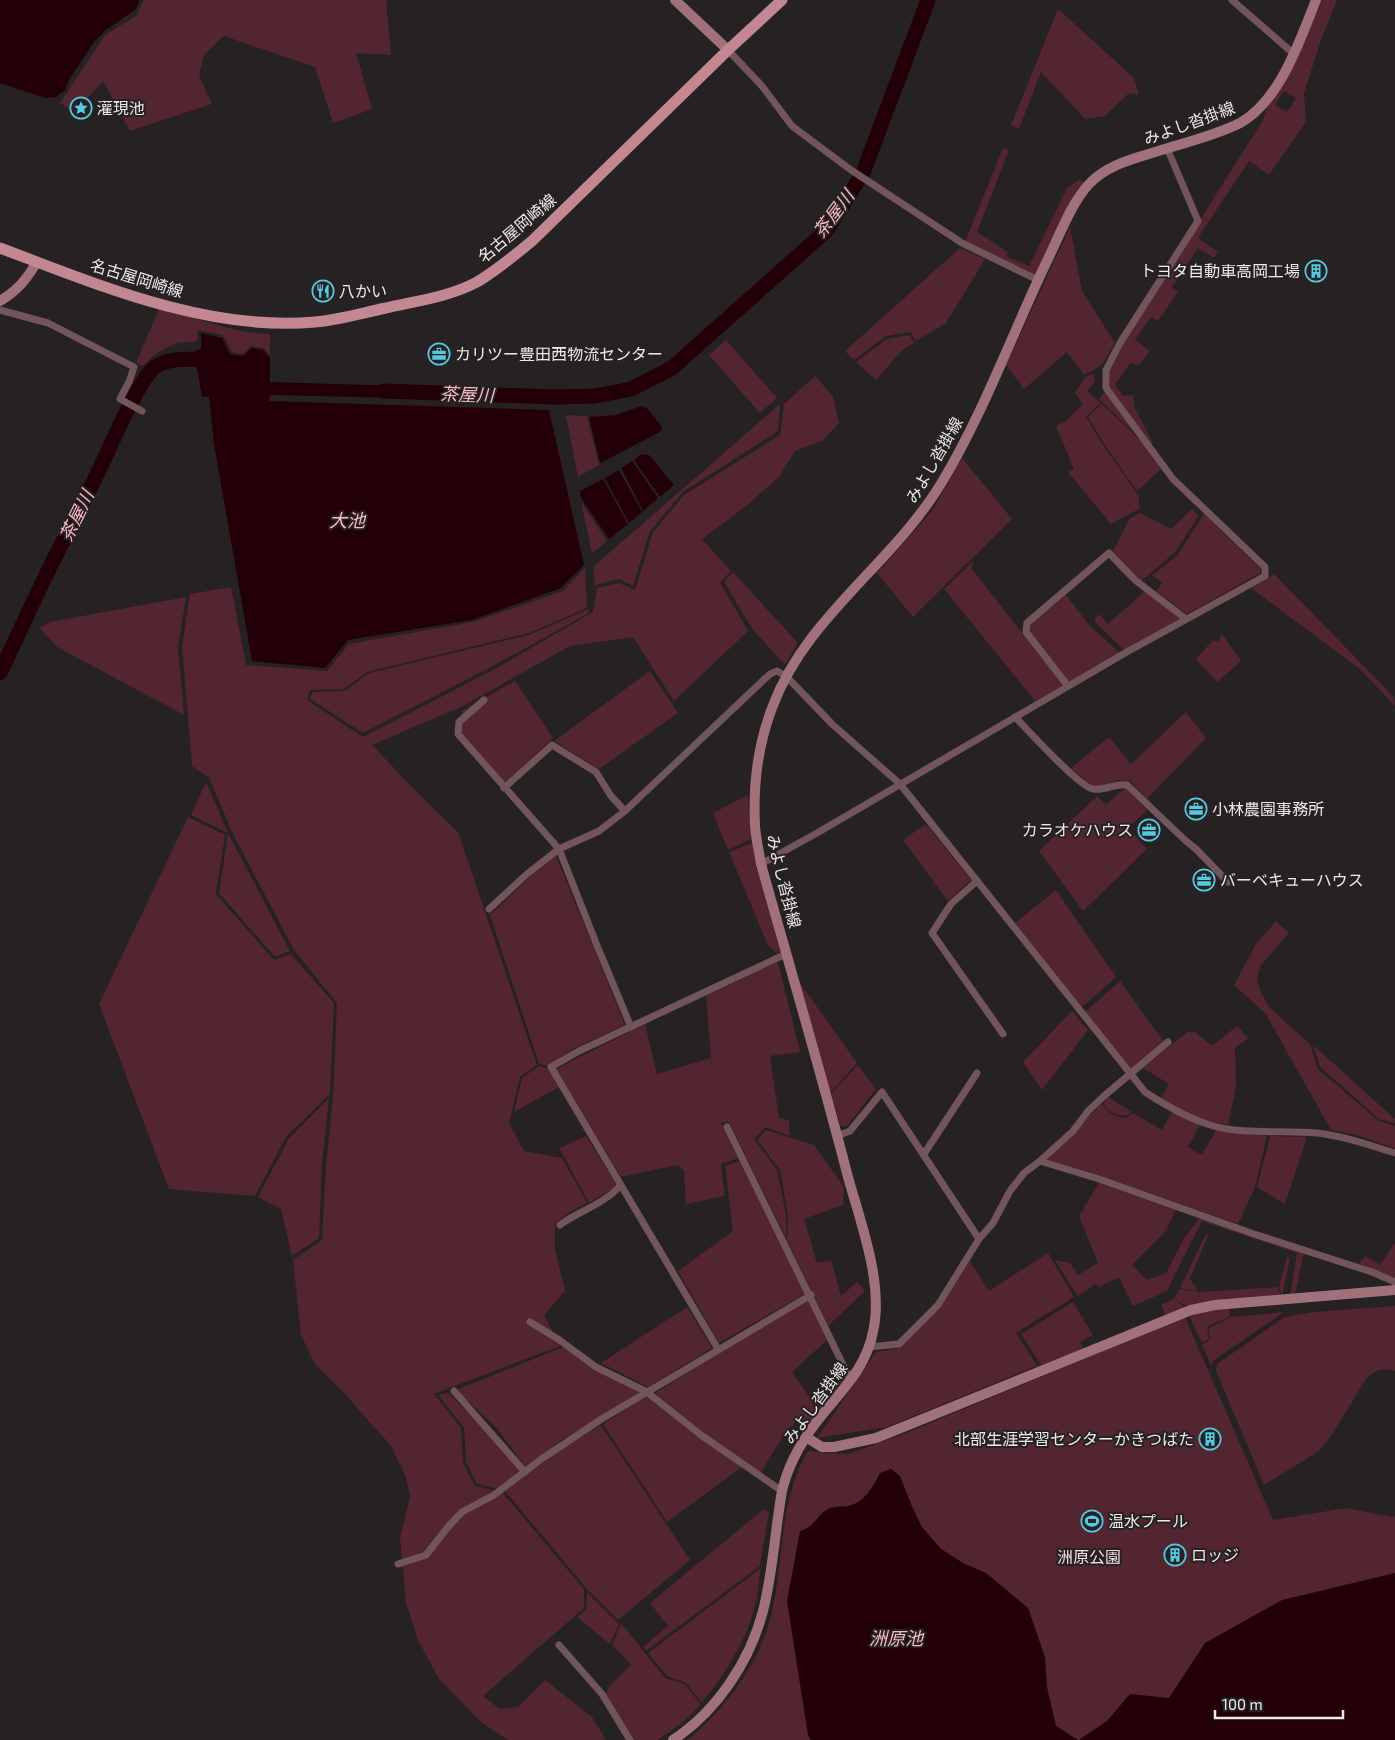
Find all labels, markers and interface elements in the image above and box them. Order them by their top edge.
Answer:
place icon: 灌現池 [69,96,93,120]
street label: みよし沓掛線 [1140,97,1237,148]
place label: 灌現池 [97,98,145,117]
water label: 茶屋川 [808,184,859,242]
street label: 名古屋岡崎線 [474,189,560,266]
street label: 名古屋岡崎線 [88,254,186,301]
building icon: トヨタ自動車高岡工場 [1304,259,1328,283]
place label: トヨタ自動車高岡工場 [1140,261,1300,280]
restaurant icon: 八かい [311,279,335,303]
place label: 八かい [339,281,387,300]
office icon: カリツー豊田西物流センター [427,342,451,366]
place label: カリツー豊田西物流センター [455,344,663,363]
water label: 茶屋川 [440,382,496,406]
street label: みよし沓掛線 [901,413,966,506]
water label: 茶屋川 [54,485,99,545]
water label: 大池 [329,509,367,531]
office icon: 小林農園事務所 [1184,797,1208,821]
place label: 小林農園事務所 [1212,799,1324,818]
office icon: カラオケハウス [1137,818,1161,842]
place label: カラオケハウス [1022,820,1133,839]
street label: みよし沓掛線 [764,832,805,930]
office icon: バーベキューハウス [1192,868,1216,892]
place label: バーベキューハウス [1220,870,1364,889]
street label: みよし沓掛線 [779,1358,850,1447]
building icon: 北部生涯学習センターかきつばた [1198,1427,1222,1451]
place label: 北部生涯学習センターかきつばた [954,1429,1194,1448]
sports icon: 温水プール [1080,1509,1104,1533]
place label: 温水プール [1108,1511,1188,1530]
building icon: ロッジ [1163,1543,1187,1567]
place label: ロッジ [1191,1545,1239,1564]
park label: 洲原公園 [1057,1547,1121,1566]
water label: 洲原池 [869,1627,925,1649]
scale bar [1215,1688,1342,1720]
text: 100 m [1222,1695,1263,1713]

